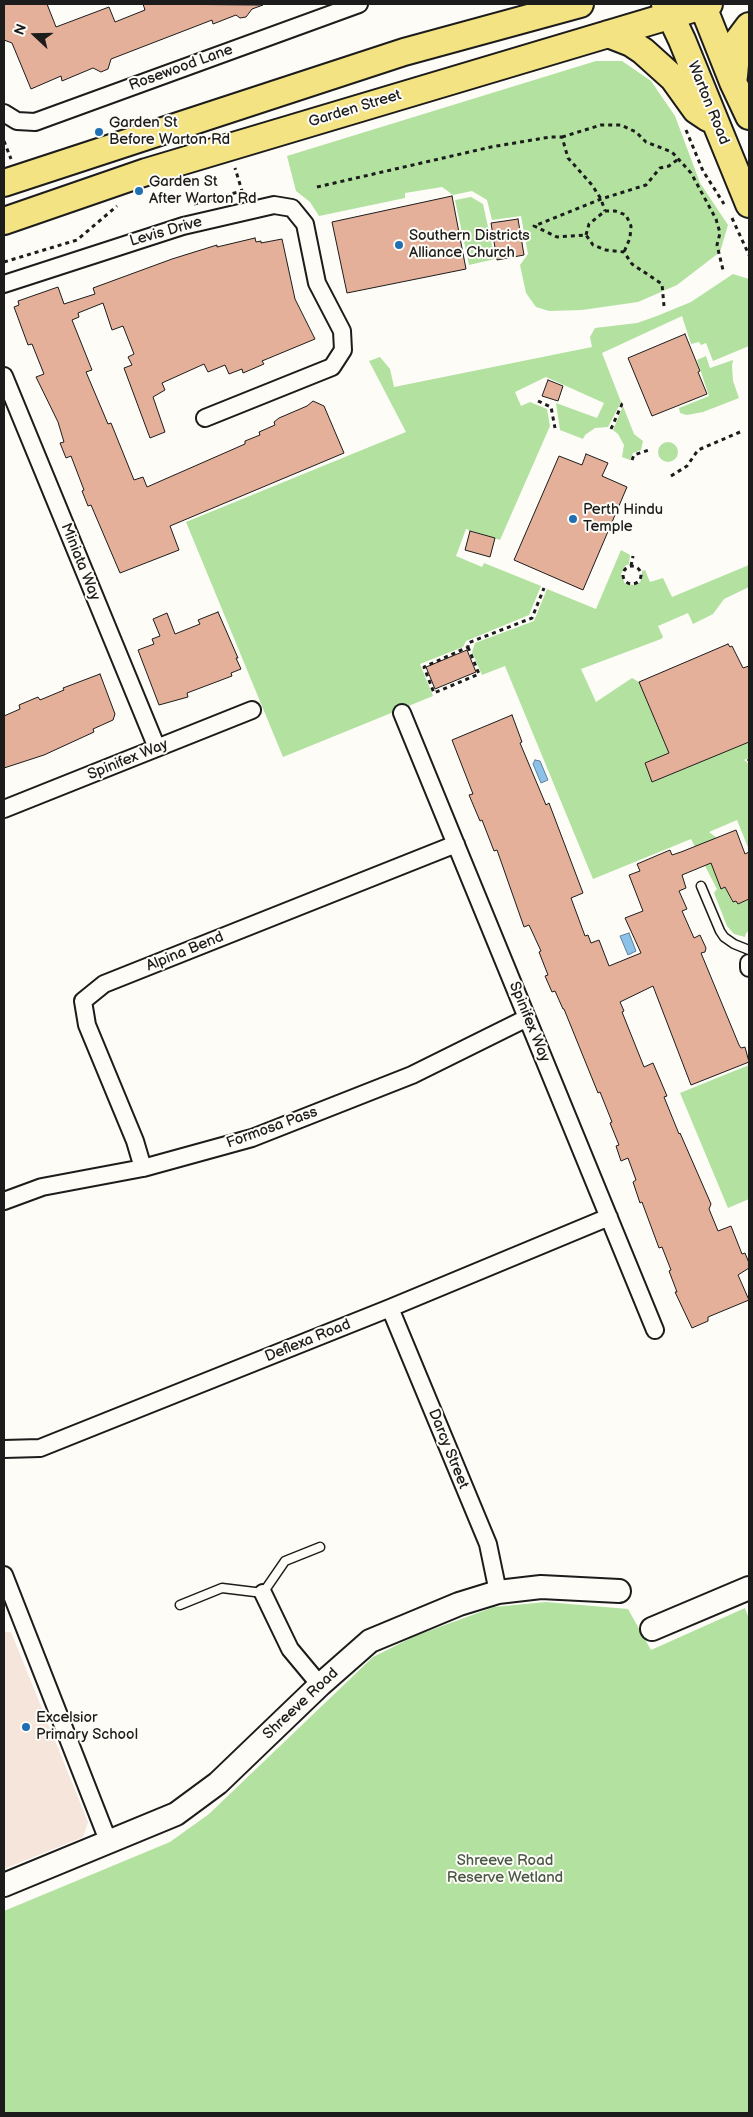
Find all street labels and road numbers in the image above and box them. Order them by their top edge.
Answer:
street label: Rosewood Lane [127,41,235,95]
street label: Warton Road [683,59,733,147]
street label: Garden Street [306,86,404,132]
street label: Levis Drive [128,213,204,251]
street label: Miniata Way [56,521,104,603]
street label: Spinifex Way [85,736,171,784]
street label: Alpina Bend [144,928,226,976]
street label: Spinifex Way [505,979,553,1065]
street label: Formosa Pass [224,1103,320,1153]
street label: Deflexa Road [263,1316,353,1366]
street label: Darcy Street [424,1407,472,1491]
street label: Shreeve Road [260,1665,342,1743]

